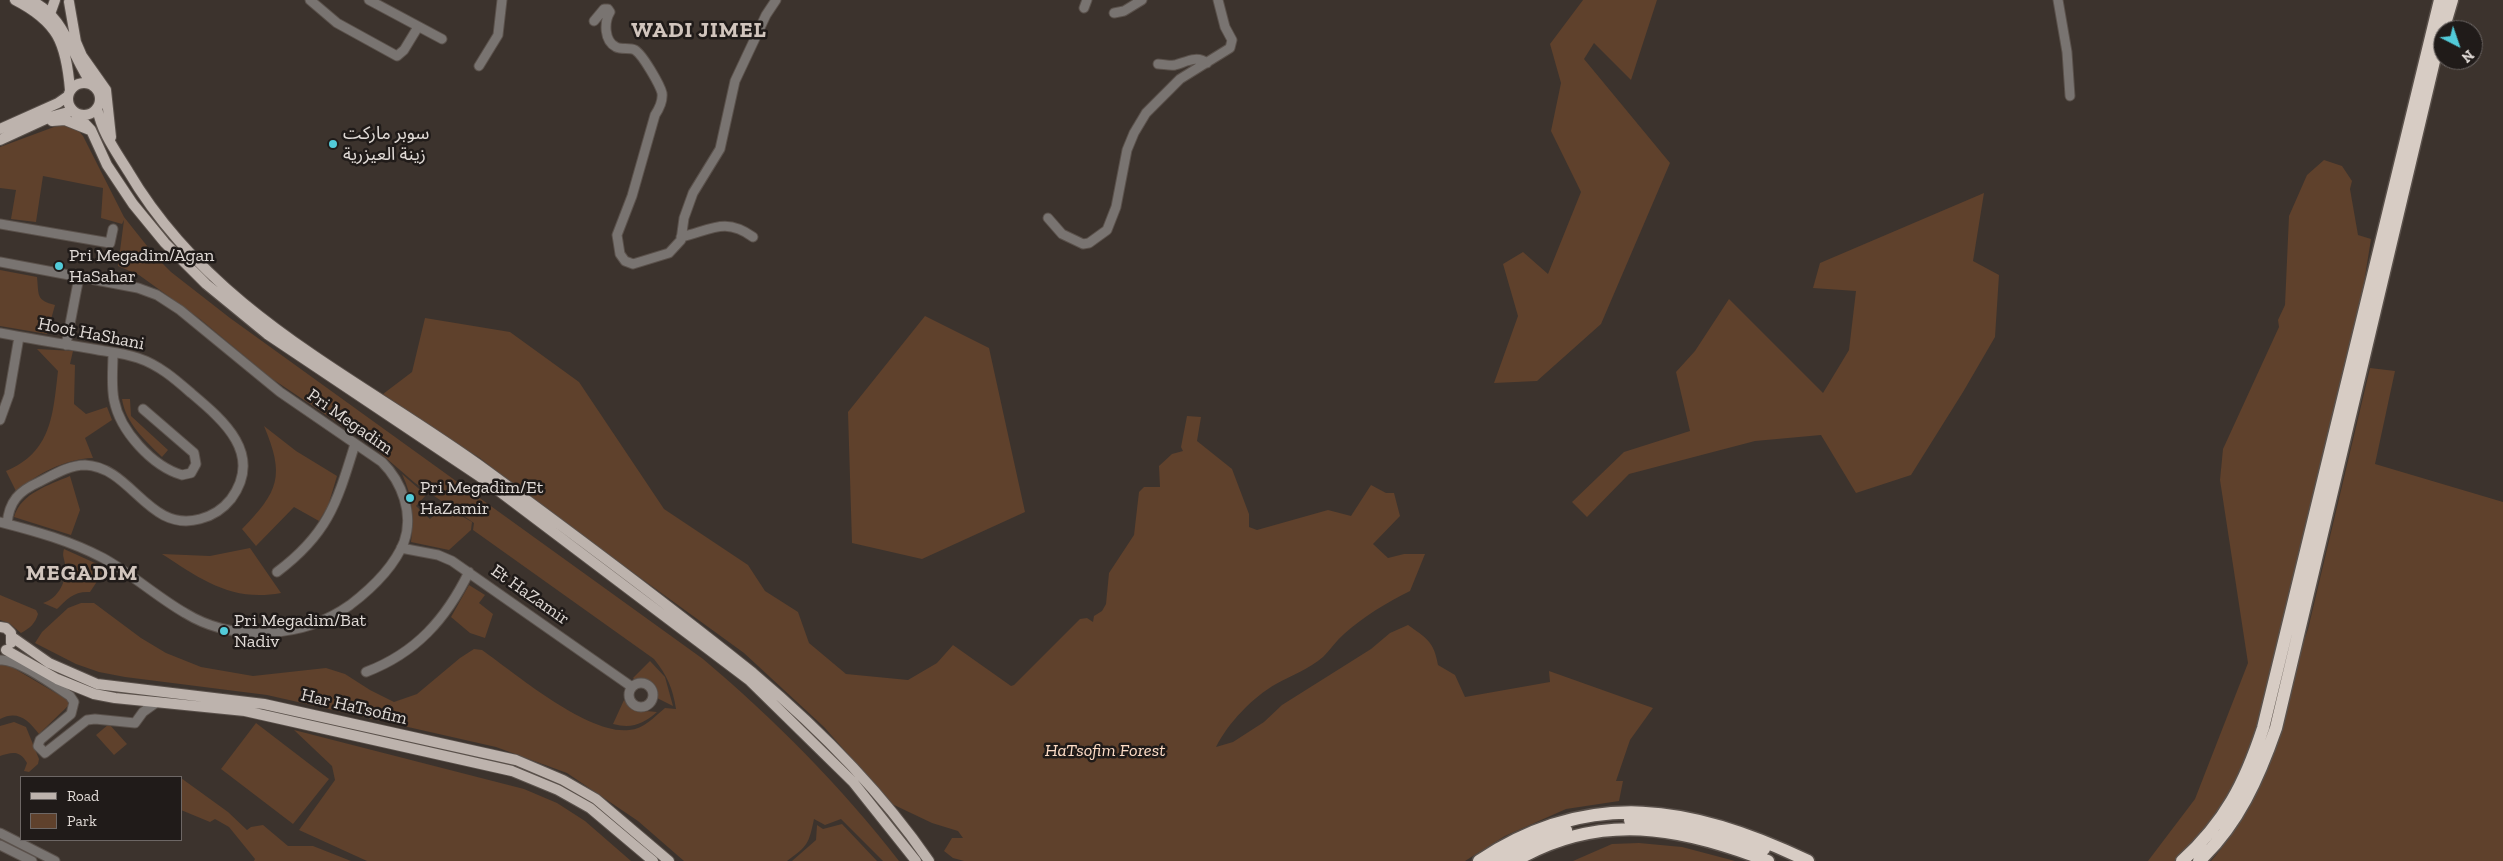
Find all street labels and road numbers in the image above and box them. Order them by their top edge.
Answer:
street label: Hoot HaShani [36,313,146,355]
street label: Pri Megadim [303,384,397,460]
street label: Et HaZamir [487,560,573,630]
street label: Har HaTsofim [299,684,409,730]

